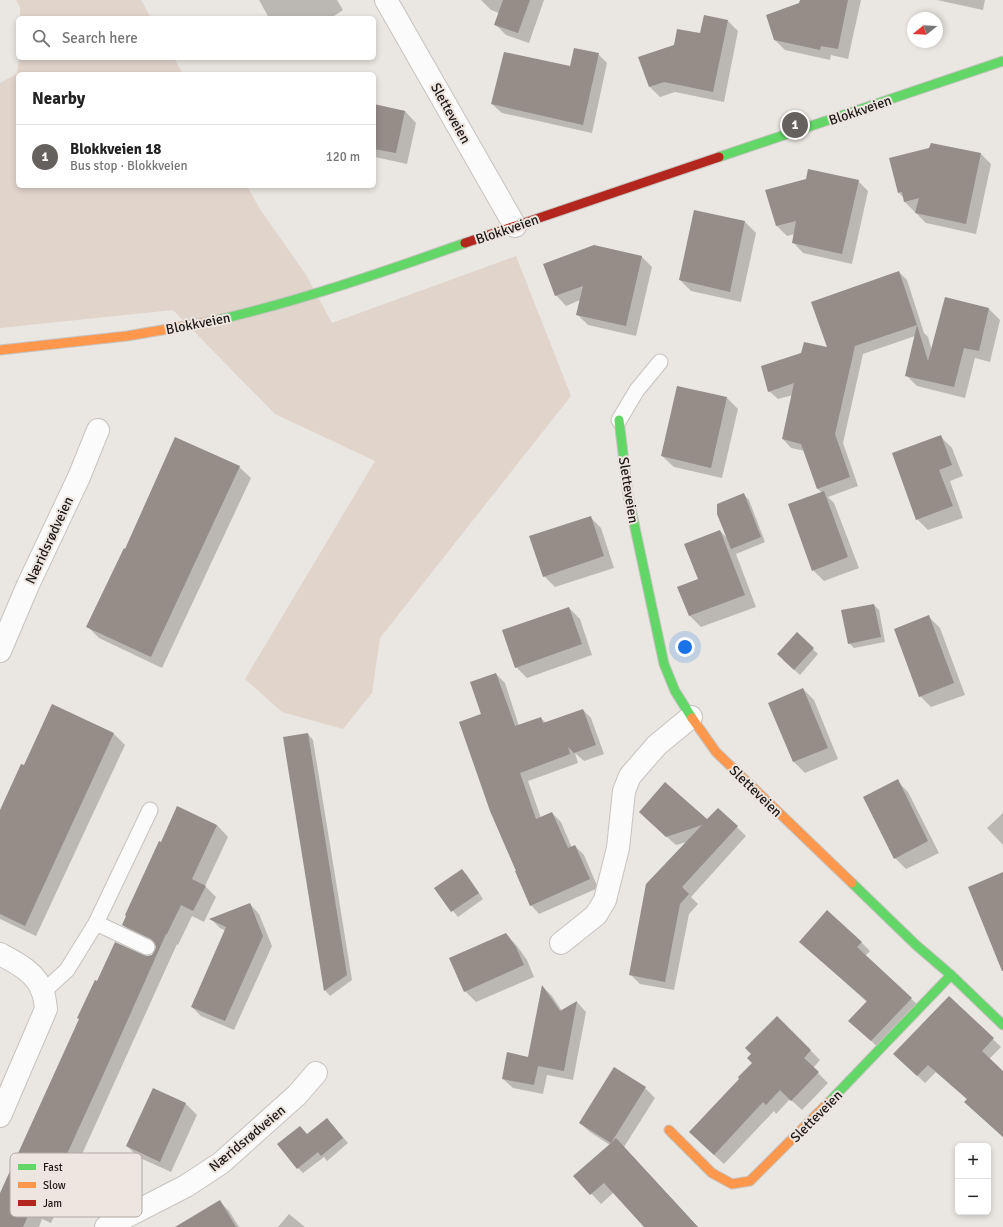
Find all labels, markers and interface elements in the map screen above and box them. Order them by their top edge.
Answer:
north arrow [907,12,943,48]
search box [16,16,376,60]
icon: search [30,27,52,49]
text: Search here [62,29,138,47]
street label: Sletteveien [427,80,474,147]
text: Nearby [32,88,85,109]
street label: Blokkveien [826,92,894,129]
pin: 1 [782,110,808,140]
text: Blokkveien 18 [70,140,161,158]
text: 1 [41,149,49,165]
text: 120 m [326,149,360,165]
text: Bus stop · Blokkveien [70,158,188,174]
street label: Blokkveien [473,211,541,248]
street label: Blokkveien [164,309,232,338]
street label: Sletteveien [615,456,642,524]
street label: Næridsrødveien [22,494,77,587]
your location [675,637,695,657]
street label: Sletteveien [726,762,786,821]
street label: Sletteveien [787,1087,846,1146]
street label: Næridsrødveien [206,1102,289,1175]
map controls [955,1143,991,1215]
button: + [955,1143,991,1179]
legend [10,1153,142,1217]
text: Fast [43,1161,63,1174]
text: Slow [43,1179,66,1192]
button: − [955,1179,991,1215]
text: Jam [43,1197,62,1210]

